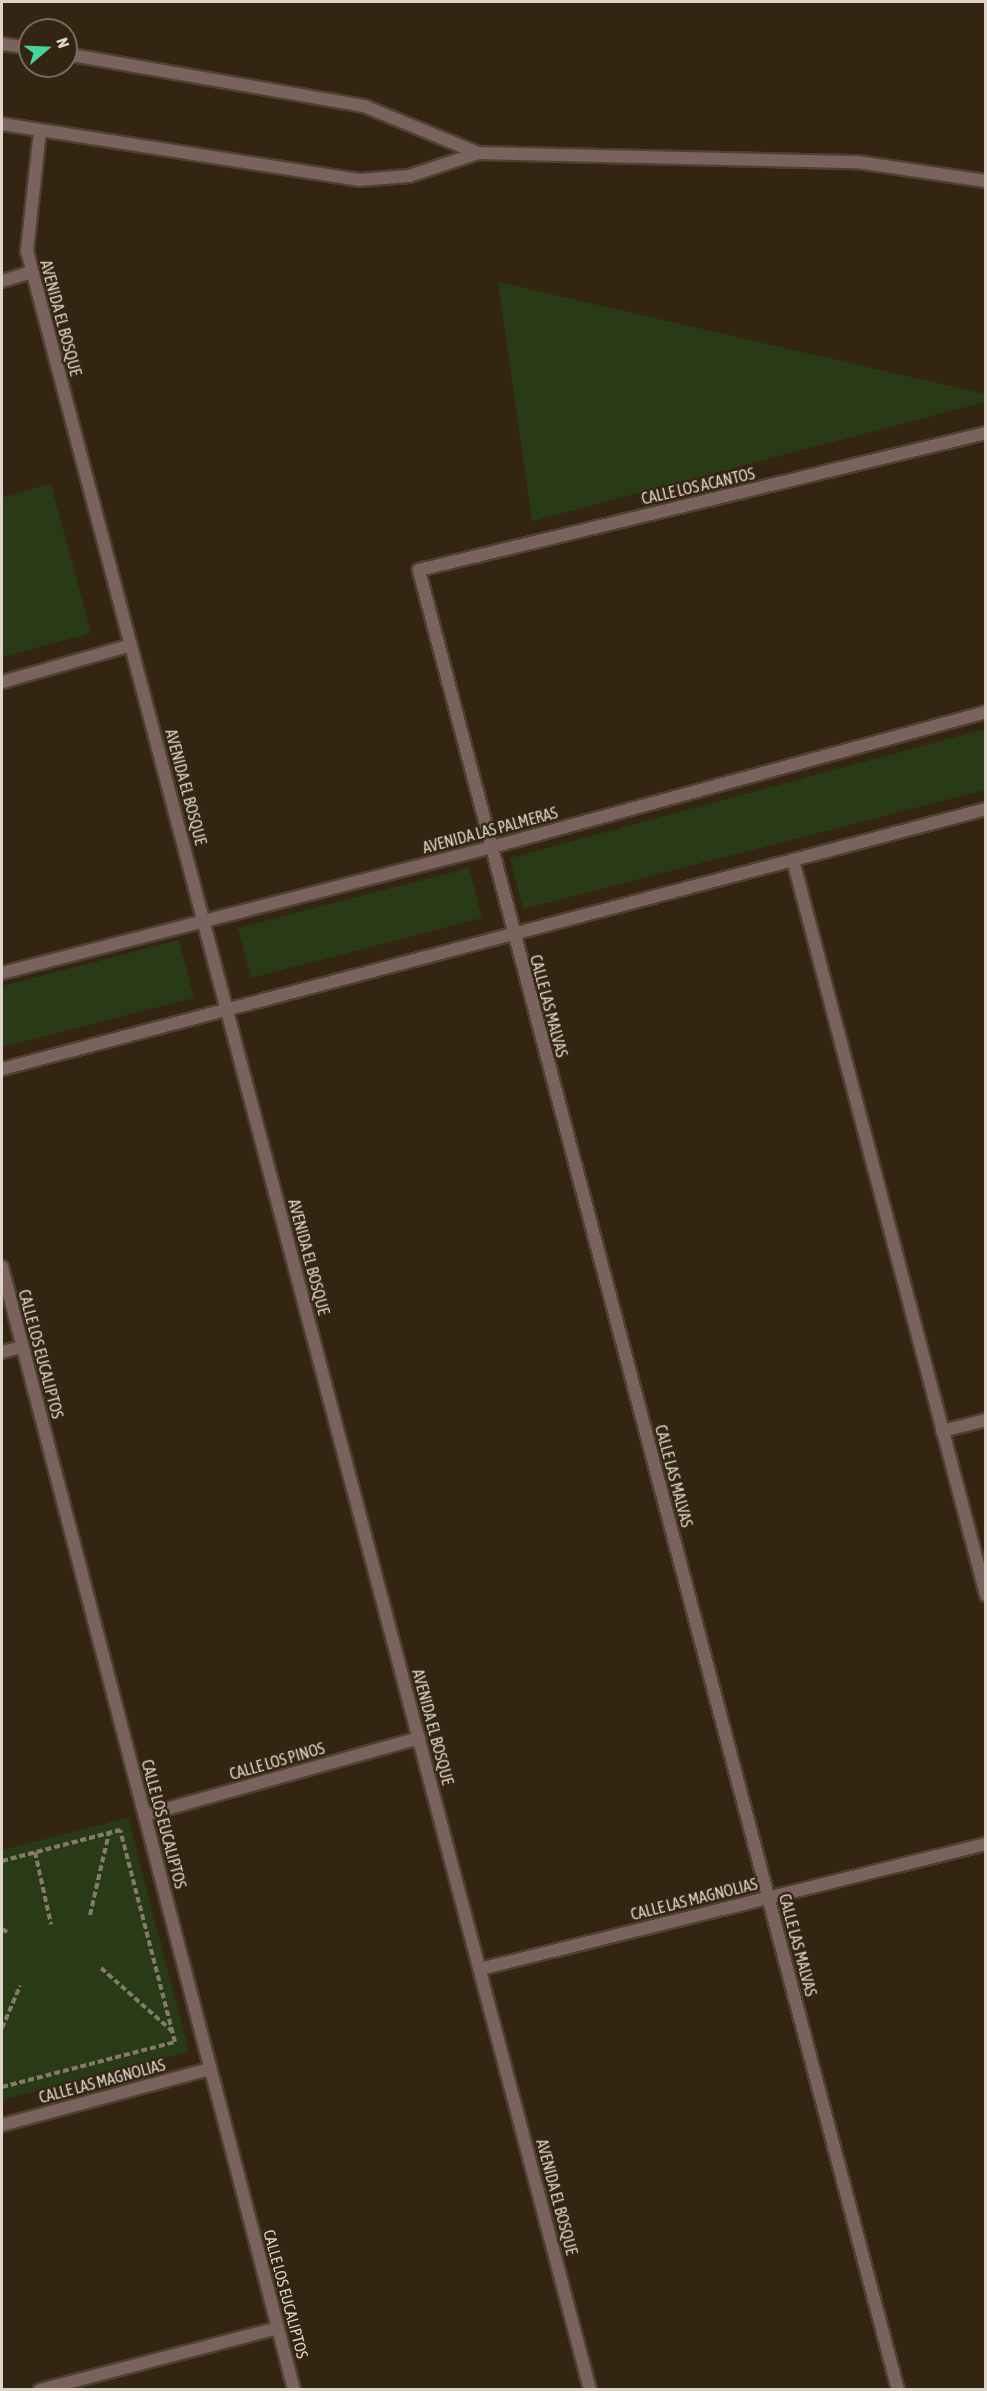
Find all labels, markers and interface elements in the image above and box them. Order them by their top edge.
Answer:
north arrow [18,18,78,78]
text: N [53,35,73,50]
street label: AVENIDA EL BOSQUE [36,258,86,378]
street label: CALLE LOS ACANTOS [639,464,757,508]
street label: AVENIDA EL BOSQUE [161,727,211,847]
street label: AVENIDA LAS PALMERAS [420,803,560,857]
street label: CALLE LAS MALVAS [526,953,572,1059]
street label: AVENIDA EL BOSQUE [284,1197,334,1317]
street label: CALLE LOS EUCALIPTOS [15,1287,67,1421]
street label: CALLE LAS MALVAS [651,1423,697,1529]
street label: AVENIDA EL BOSQUE [408,1667,458,1787]
street label: CALLE LOS PINOS [227,1738,327,1784]
street label: CALLE LOS EUCALIPTOS [138,1757,190,1891]
street label: CALLE LAS MAGNOLIAS [629,1874,759,1924]
street label: CALLE LAS MALVAS [775,1892,821,1998]
street label: CALLE LAS MAGNOLIAS [37,2055,167,2107]
street label: AVENIDA EL BOSQUE [532,2137,582,2257]
street label: CALLE LOS EUCALIPTOS [260,2227,312,2361]

